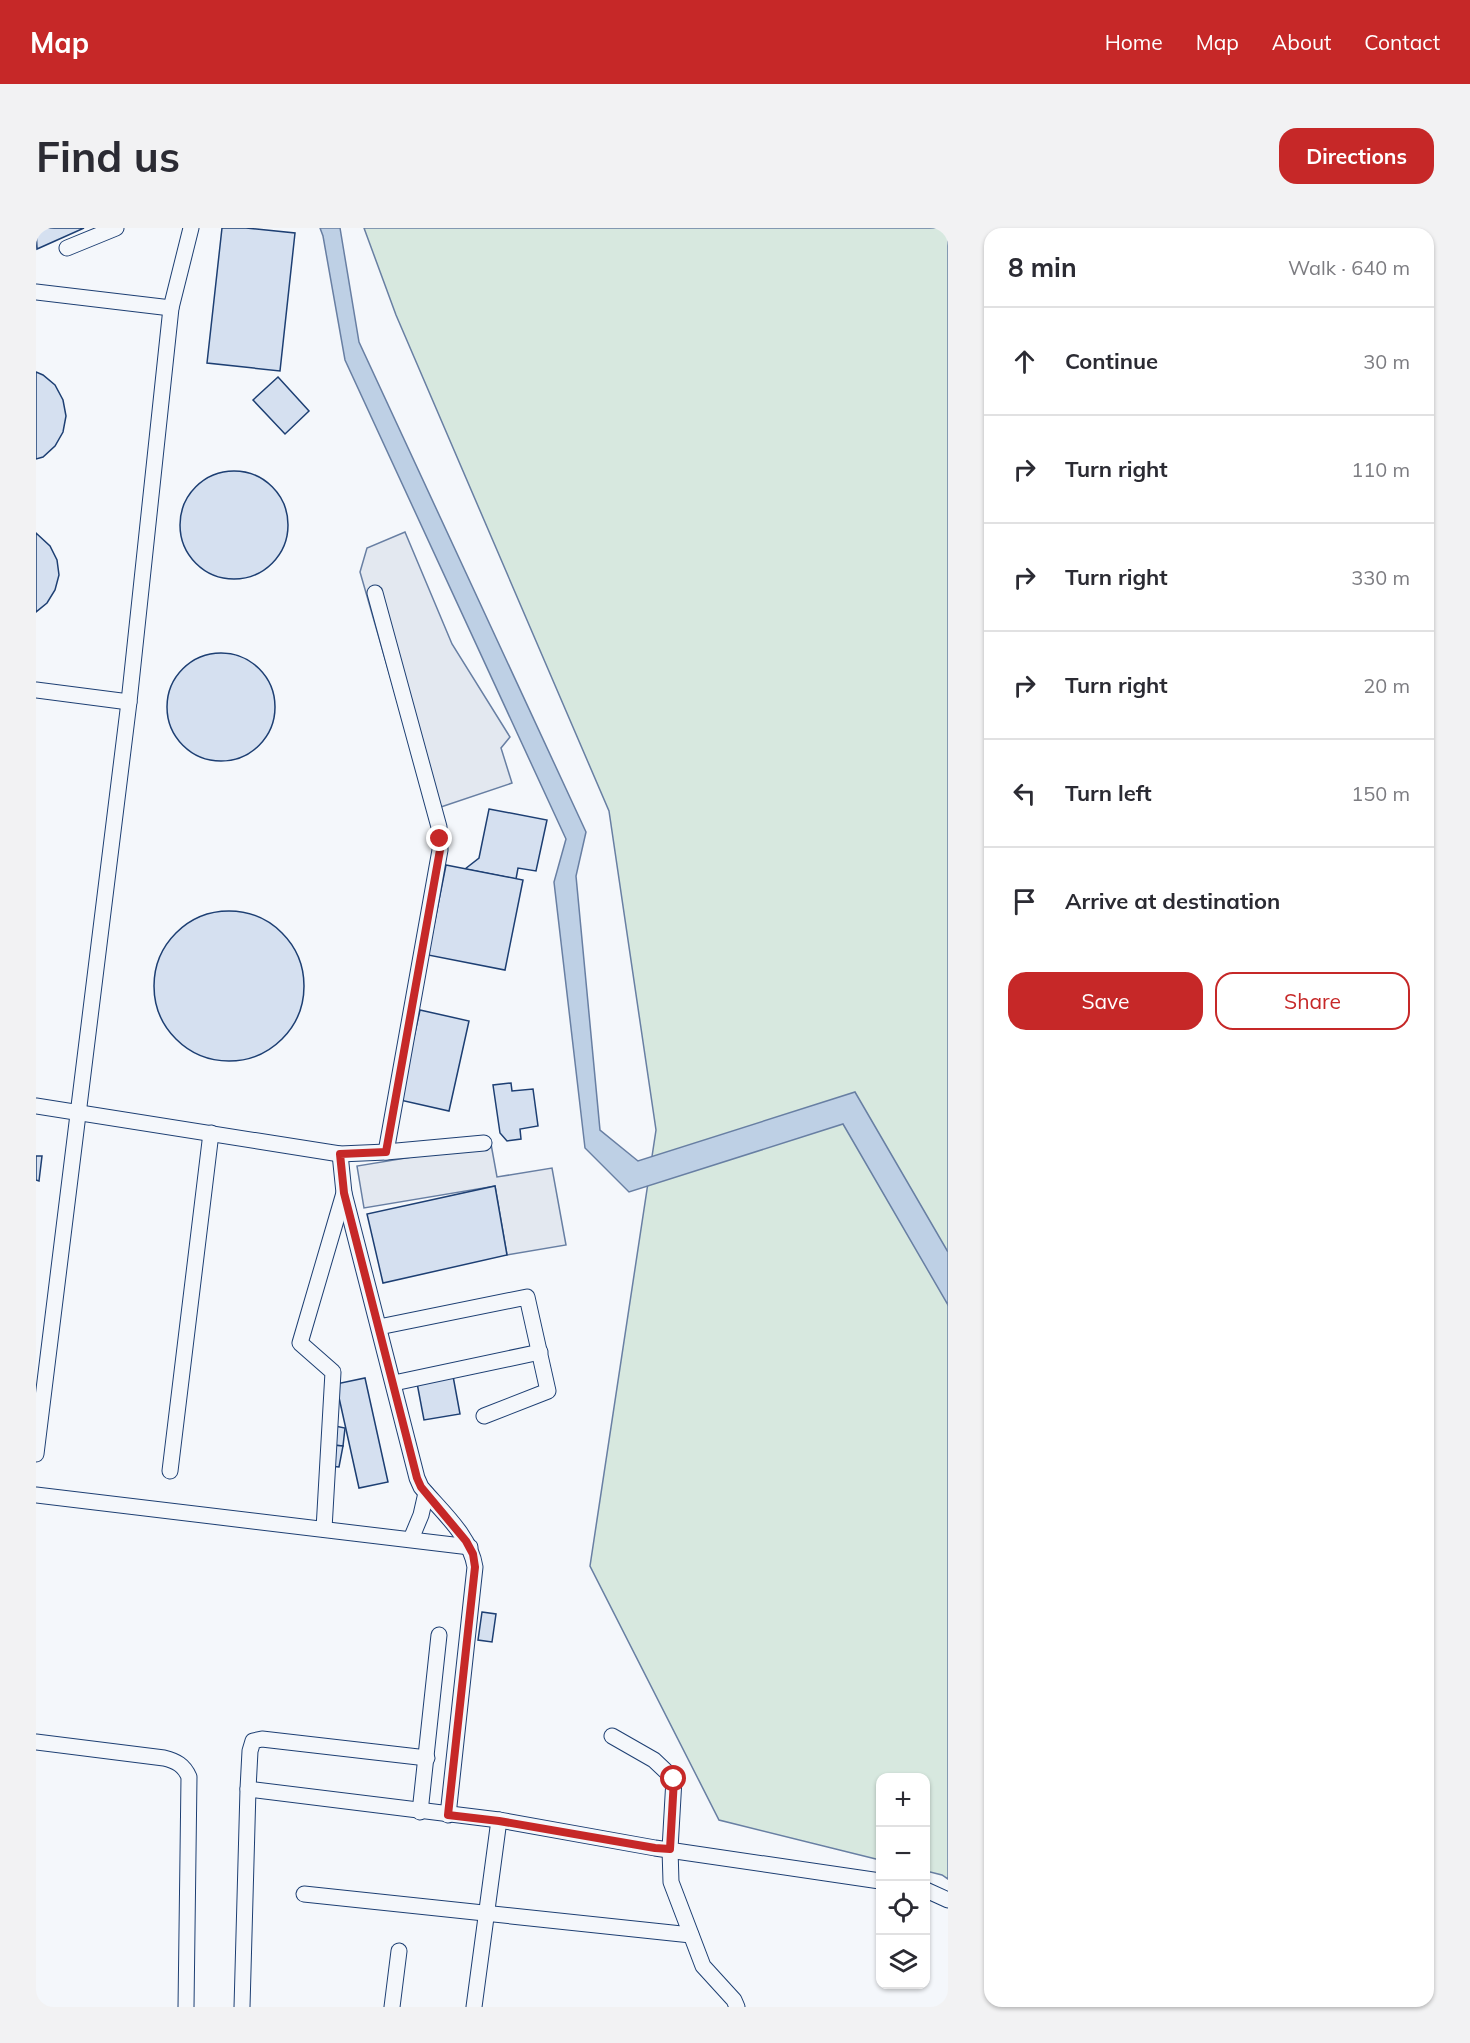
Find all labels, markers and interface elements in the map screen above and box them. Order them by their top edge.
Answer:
text: Map [30,25,89,60]
text: Home [1105,29,1163,55]
text: Map [1196,29,1239,55]
text: About [1272,29,1331,55]
text: Contact [1364,29,1440,55]
button: Directions [1279,128,1434,184]
text: Find us [36,130,180,183]
text: 8 min [1008,251,1077,284]
text: Walk · 640 m [1288,255,1410,280]
icon: ahead [1008,345,1041,378]
text: Continue [1065,347,1158,375]
text: 30 m [1363,349,1410,374]
icon: right [1008,453,1041,486]
text: Turn right [1065,455,1168,483]
text: 110 m [1351,457,1410,482]
icon: right [1008,561,1041,594]
text: Turn right [1065,563,1168,591]
text: 330 m [1351,565,1410,590]
icon: right [1008,669,1041,702]
text: Turn right [1065,671,1168,699]
text: 20 m [1363,673,1410,698]
icon: left [1008,777,1041,810]
text: Turn left [1065,779,1152,807]
text: 150 m [1351,781,1410,806]
route end [426,825,452,851]
icon: arrive [1008,885,1041,918]
text: Arrive at destination [1065,887,1280,915]
button: Save [1008,972,1203,1030]
button: Share [1215,972,1410,1030]
route start [660,1765,686,1791]
map controls [876,1773,930,1989]
button: + [876,1773,930,1827]
button: − [876,1827,930,1881]
button: locate [876,1881,930,1935]
button: layers [876,1935,930,1989]

